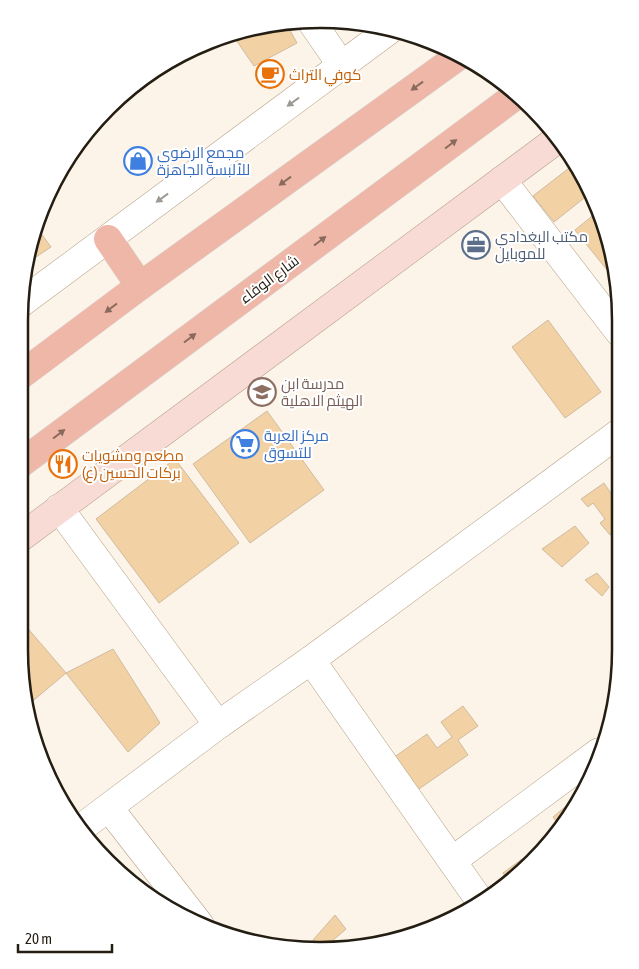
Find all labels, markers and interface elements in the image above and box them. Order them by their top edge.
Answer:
cafe icon: كوفي التراث [255,59,285,89]
place label: كوفي التراث [289,66,361,87]
one-way arrow [410,81,423,91]
one-way arrow [286,97,300,107]
one-way arrow [444,139,458,149]
place label: مجمع الرضوى للألبسة الجاهزة [157,144,250,179]
shop icon: مجمع الرضوى للألبسة الجاهزة [123,146,153,176]
one-way arrow [278,176,292,186]
one-way arrow [156,193,169,204]
place label: مكتب البغدادي للموبايل [495,228,588,264]
office icon: مكتب البغدادي للموبايل [461,230,491,260]
one-way arrow [313,236,327,246]
street label: شارع الوفاء [236,251,304,309]
one-way arrow [105,302,118,313]
one-way arrow [183,332,196,343]
place label: مدرسة ابن الهيثم الاهلية [281,375,363,411]
school or university icon: مدرسة ابن الهيثم الاهلية [247,377,277,407]
place label: مركز العربة للتسوق [264,427,329,463]
one-way arrow [52,429,65,440]
supermarket icon: مركز العربة للتسوق [230,429,260,459]
place label: مطعم ومشويات بركات الحسين (ع) [82,447,184,484]
restaurant icon: مطعم ومشويات بركات الحسين (ع) [48,449,78,479]
scale bar [18,922,111,954]
text: 20 m [25,930,52,947]

